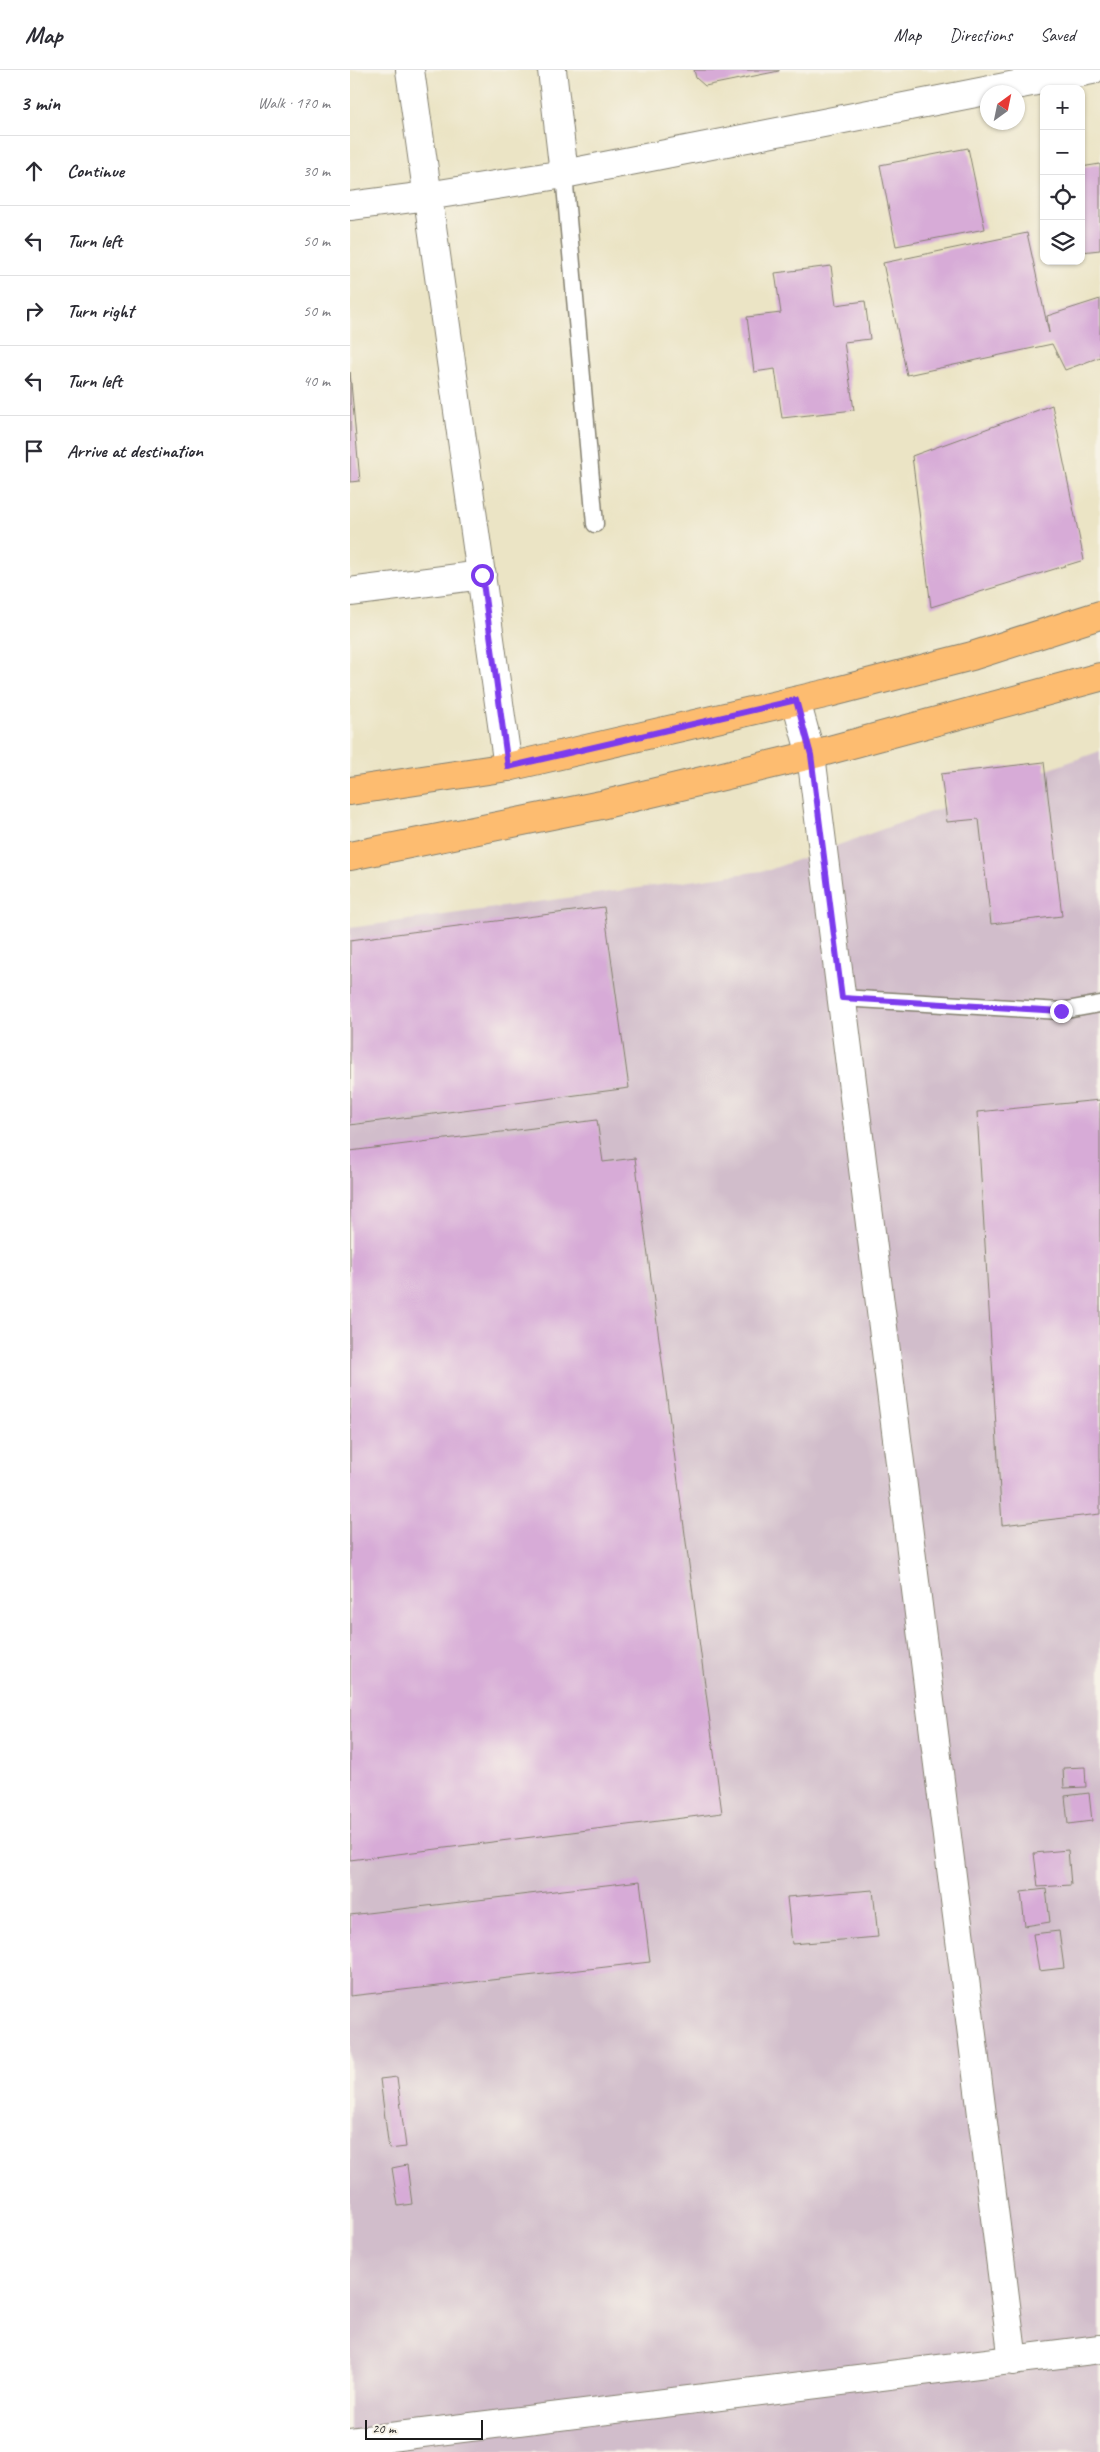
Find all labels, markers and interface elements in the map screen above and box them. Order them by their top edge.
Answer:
text: Map [25,20,62,50]
text: Map [894,24,921,46]
text: Directions [949,24,1012,46]
text: Saved [1040,24,1075,46]
north arrow [980,85,1025,130]
map controls [1040,85,1085,265]
button: + [1040,85,1085,130]
text: 3 min [20,90,60,116]
text: Walk · 170 m [258,93,330,113]
button: − [1040,130,1085,175]
icon: ahead [20,157,48,185]
text: Continue [67,159,124,183]
text: 30 m [303,161,330,181]
button: locate [1040,175,1085,220]
button: layers [1040,220,1085,265]
icon: left [20,227,48,255]
text: Turn left [67,229,122,253]
text: 50 m [303,231,330,251]
icon: right [20,297,48,325]
text: Turn right [67,299,134,323]
text: 50 m [303,301,330,321]
icon: left [20,367,48,395]
text: Turn left [67,369,122,393]
text: 40 m [303,371,330,391]
icon: arrive [20,437,48,465]
text: Arrive at destination [67,439,203,463]
route start [471,564,494,587]
route end [1050,1000,1073,1023]
scale bar [365,2417,482,2440]
text: 20 m [372,2420,396,2437]

